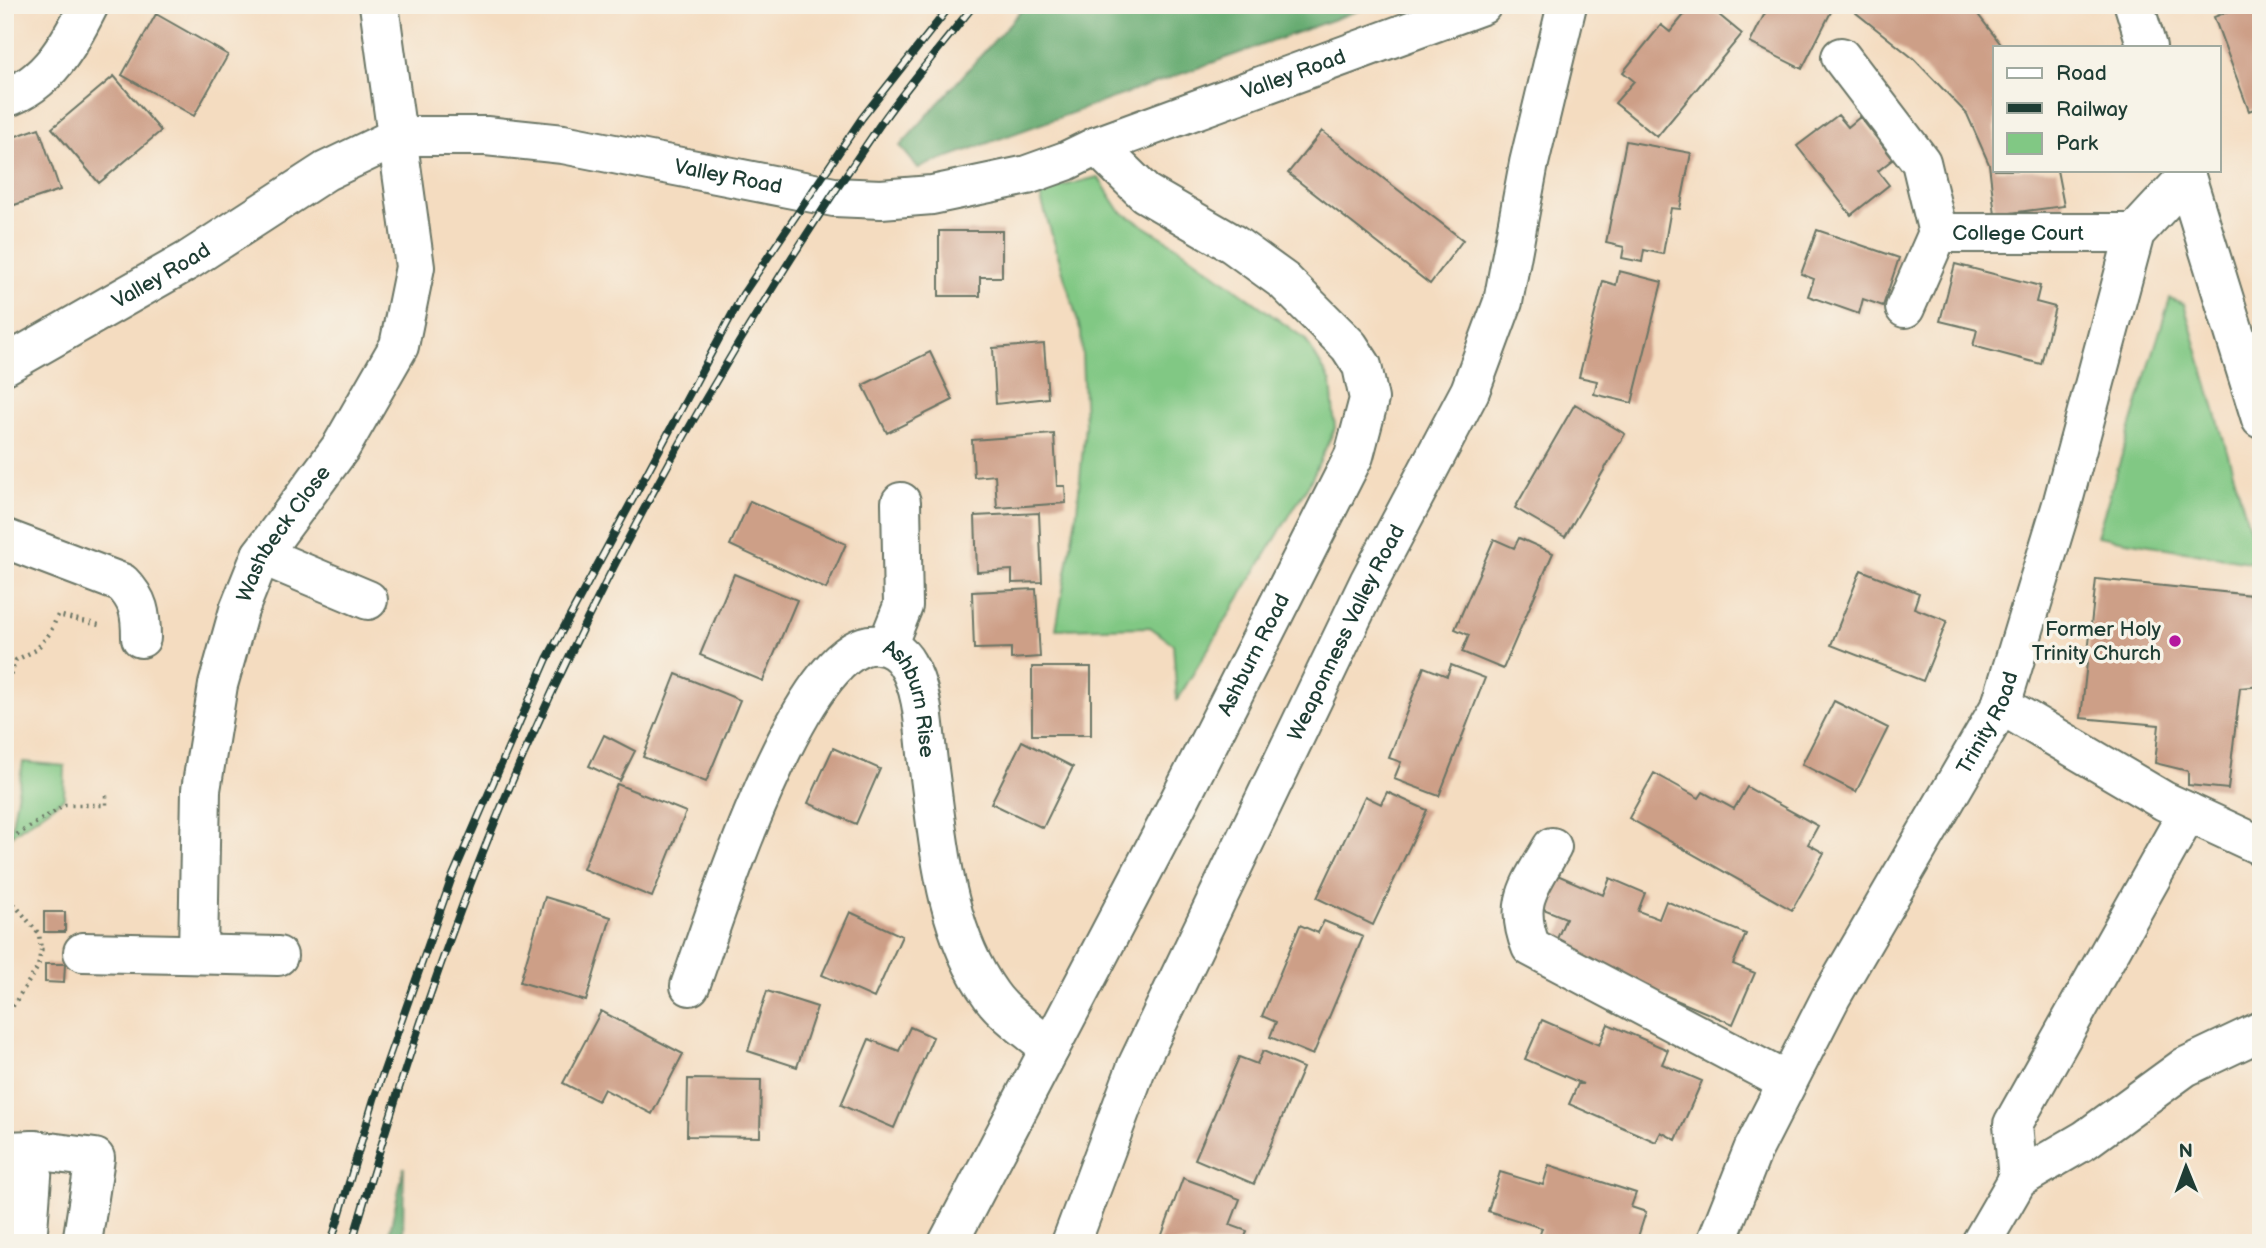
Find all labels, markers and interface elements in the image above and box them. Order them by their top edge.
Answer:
street label: Valley Road [1238,44,1349,105]
legend [1993,46,2220,172]
text: Road [2056,61,2107,86]
text: Railway [2056,97,2128,122]
text: Park [2056,131,2099,156]
street label: Valley Road [672,154,784,199]
street label: College Court [1952,221,2084,246]
street label: Valley Road [108,237,215,314]
street label: Washbeck Close [231,460,336,606]
street label: Weaponness Valley Road [1282,520,1410,745]
street label: Ashburn Road [1212,589,1295,720]
place label: Former Holy Trinity Church [2032,617,2162,666]
marker: Former Holy Trinity Church [2167,633,2183,649]
street label: Ashburn Rise [880,634,940,759]
street label: Trinity Road [1951,669,2023,778]
north arrow [2150,1132,2220,1202]
text: N [2178,1140,2193,1163]

